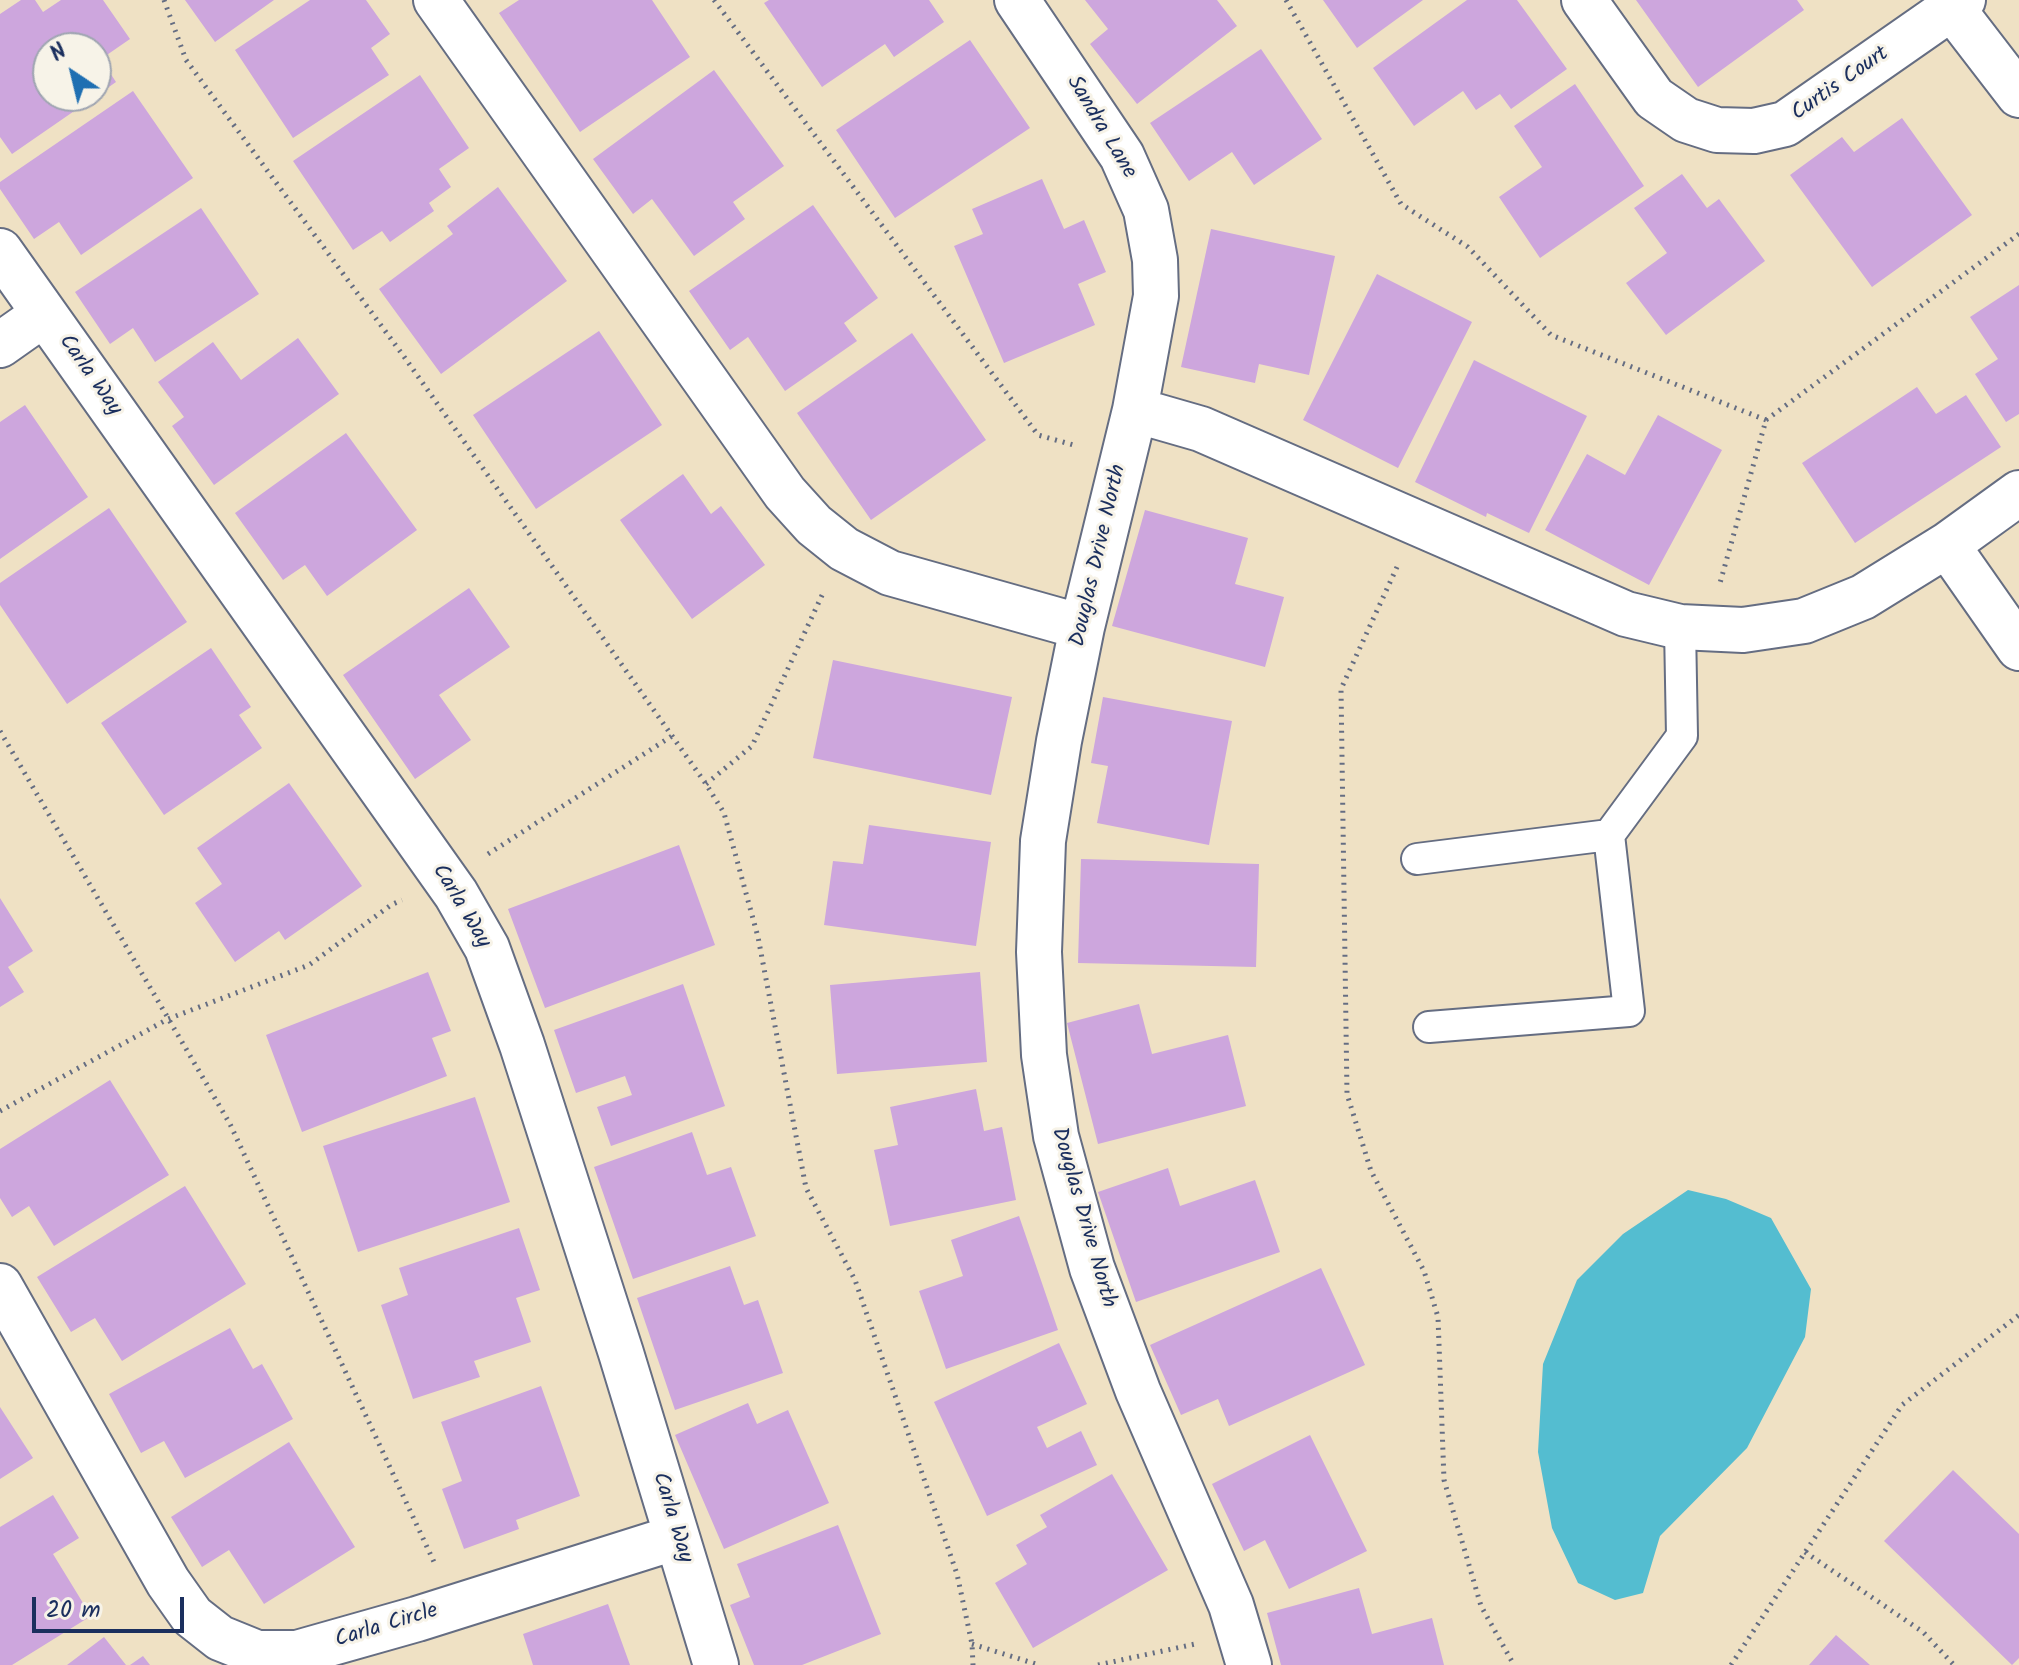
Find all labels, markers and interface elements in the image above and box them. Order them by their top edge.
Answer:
north arrow [32,32,112,112]
text: N [43,35,75,72]
street label: Curtis Court [1787,42,1895,128]
street label: Sandra Lane [1059,72,1141,184]
street label: Carla Way [51,330,127,422]
street label: Douglas Drive North [1066,462,1134,650]
street label: Carla Way [425,860,495,954]
street label: Douglas Drive North [1044,1125,1120,1311]
street label: Carla Way [645,1470,697,1566]
scale bar [36,1581,188,1631]
text: 20 m [46,1591,101,1630]
street label: Carla Circle [332,1599,442,1655]

